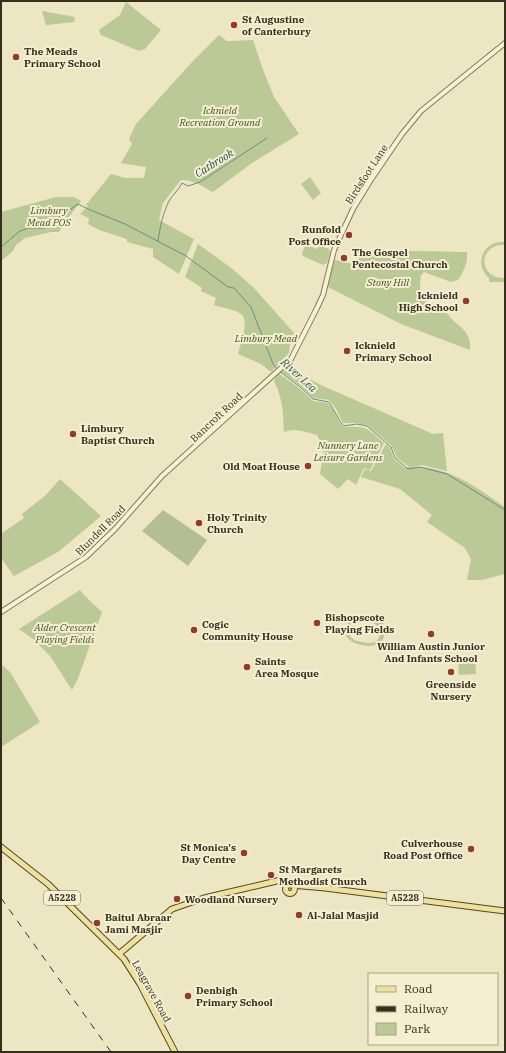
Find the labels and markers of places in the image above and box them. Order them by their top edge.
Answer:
place label: St Augustine of Canterbury [242,13,311,38]
marker: St Augustine of Canterbury [229,20,239,30]
place label: The Meads Primary School [24,45,101,70]
marker: The Meads Primary School [11,52,21,62]
place label: Runfold Post Office [289,223,342,248]
marker: Runfold Post Office [344,230,354,240]
place label: The Gospel Pentecostal Church [352,246,448,271]
marker: The Gospel Pentecostal Church [339,253,349,263]
place label: Icknield High School [399,289,459,314]
marker: Icknield High School [461,296,471,306]
place label: Icknield Primary School [355,339,432,364]
marker: Icknield Primary School [342,346,352,356]
place label: Limbury Baptist Church [81,422,155,447]
marker: Limbury Baptist Church [68,429,78,439]
place label: Old Moat House [223,460,300,473]
marker: Old Moat House [303,461,313,471]
place label: Holy Trinity Church [207,511,267,536]
marker: Holy Trinity Church [194,518,204,528]
place label: Bishopscote Playing Fields [325,611,394,636]
place label: Cogic Community House [202,618,294,643]
marker: Bishopscote Playing Fields [312,618,322,628]
marker: Cogic Community House [189,625,199,635]
marker: William Austin Junior And Infants School [426,629,436,639]
place label: William Austin Junior And Infants School [377,640,485,665]
place label: Saints Area Mosque [255,655,319,680]
marker: Saints Area Mosque [242,662,252,672]
marker: Greenside Nursery [446,667,456,677]
place label: Greenside Nursery [425,678,477,703]
place label: Culverhouse Road Post Office [383,837,463,862]
place label: St Monica's Day Centre [181,841,236,866]
marker: Culverhouse Road Post Office [466,844,476,854]
marker: St Monica's Day Centre [239,848,249,858]
place label: St Margarets Methodist Church [279,863,367,888]
marker: St Margarets Methodist Church [266,870,276,880]
place label: Woodland Nursery [185,893,278,906]
marker: Woodland Nursery [172,894,182,904]
place label: Al-Jalal Masjid [307,909,379,922]
marker: Al-Jalal Masjid [294,910,304,920]
place label: Baitul Abraar Jami Masjir [105,911,171,936]
marker: Baitul Abraar Jami Masjir [92,918,102,928]
place label: Denbigh Primary School [196,984,273,1009]
marker: Denbigh Primary School [183,991,193,1001]

